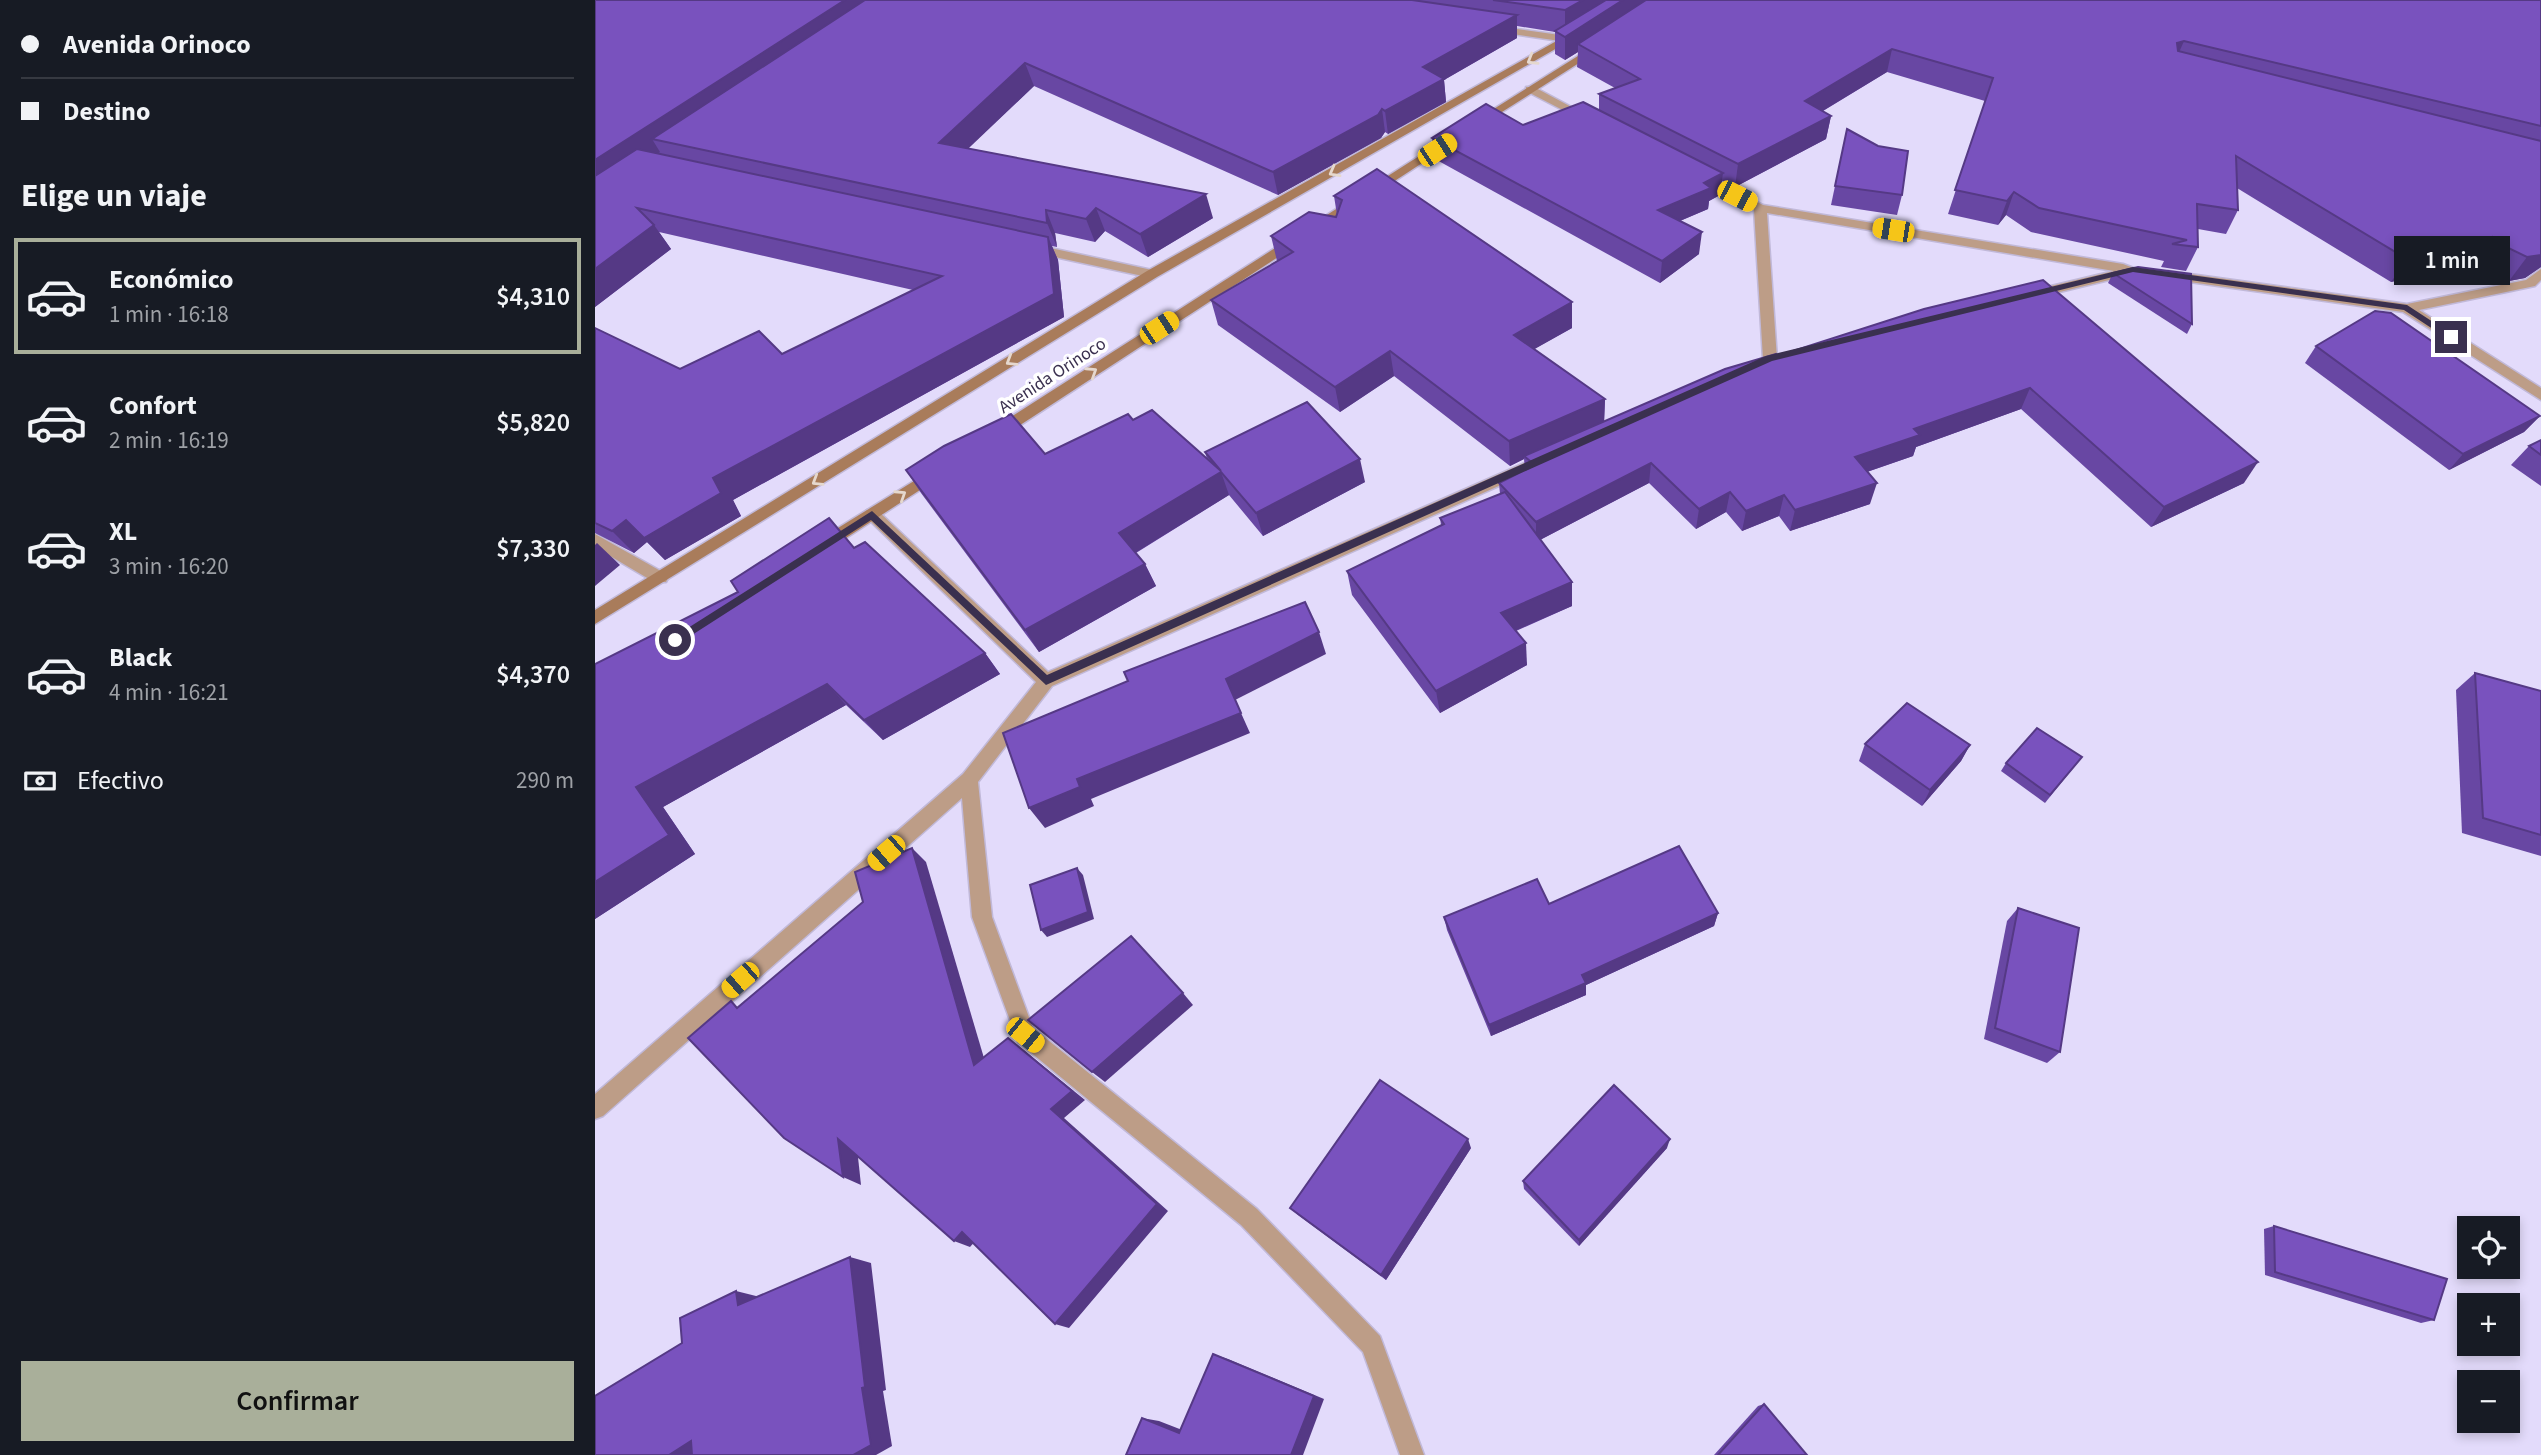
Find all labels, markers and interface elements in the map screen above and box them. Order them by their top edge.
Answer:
text: Avenida Orinoco [63,26,251,63]
one-way arrow [1527,52,1540,65]
text: Destino [63,93,150,130]
car [1414,130,1461,170]
one-way arrow [1329,164,1342,177]
text: Elige un viaje [21,173,207,219]
car [1714,177,1761,215]
car [1871,216,1916,244]
callout: 1 min [2393,236,2509,284]
text: 1 min [2425,244,2479,277]
text: Económico [109,261,234,298]
icon: car [25,265,88,328]
text: $4,310 [496,278,570,315]
text: 1 min · 16:18 [109,298,229,331]
car [1136,308,1183,348]
route end [2435,321,2467,353]
street label: Avenida Orinoco [994,331,1111,420]
one-way arrow [1006,353,1019,366]
one-way arrow [1085,367,1098,380]
text: Confort [109,387,197,424]
icon: car [25,391,88,454]
text: $5,820 [496,404,570,441]
text: 2 min · 16:19 [109,424,229,457]
one-way arrow [812,472,825,485]
one-way arrow [894,491,907,504]
text: XL [109,513,137,550]
icon: car [25,517,88,580]
text: $7,330 [496,530,570,567]
text: 3 min · 16:20 [109,550,229,583]
route start [659,624,691,656]
text: Black [109,639,172,676]
icon: car [25,643,88,706]
text: $4,370 [496,656,570,693]
text: 4 min · 16:21 [109,676,229,709]
icon: cash [21,762,59,800]
text: Efectivo [77,762,164,799]
text: 290 m [516,764,574,797]
car [864,831,909,875]
car [718,958,763,1002]
car [1003,1014,1048,1056]
map controls [2457,1216,2520,1433]
button: locate [2457,1216,2520,1279]
button: + [2457,1293,2520,1356]
button: Confirmar [21,1361,574,1441]
button: − [2457,1370,2520,1433]

